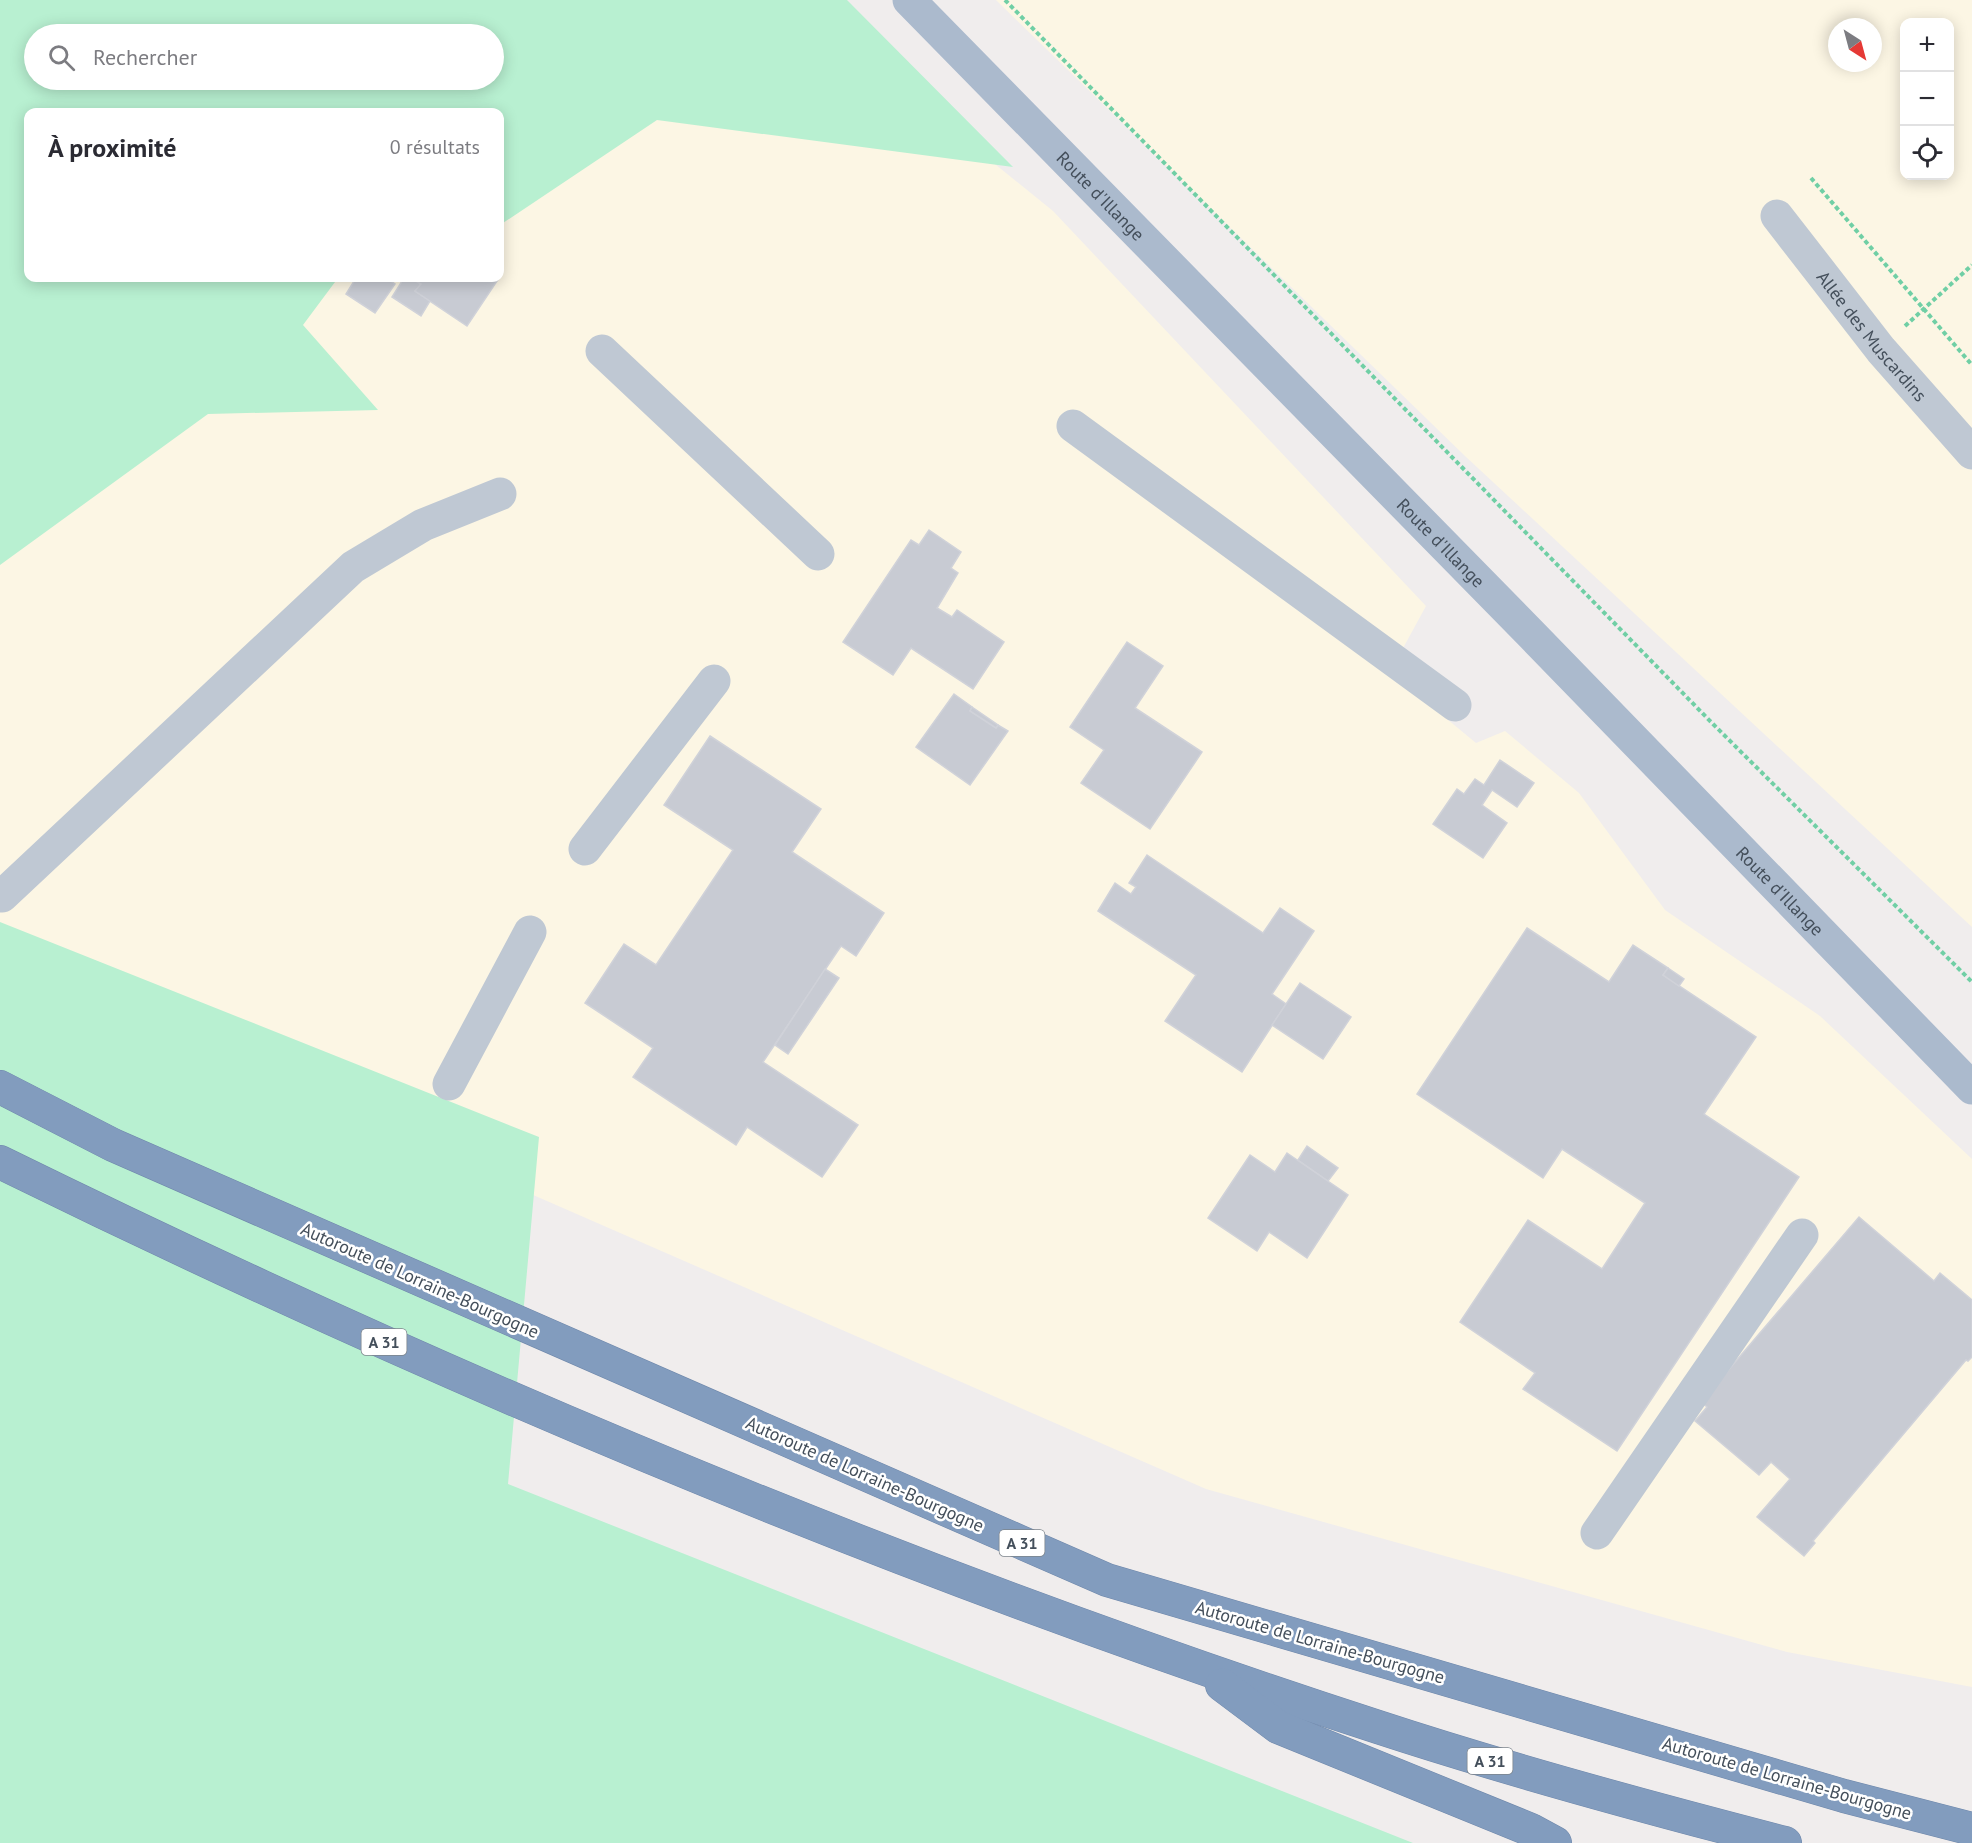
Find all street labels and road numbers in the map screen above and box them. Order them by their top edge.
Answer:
street label: Route d'Illange [1052,146,1150,245]
street label: Allée des Muscardins [1812,266,1932,406]
street label: Route d'Illange [1392,493,1490,592]
street label: Route d'Illange [1732,841,1829,940]
street label: Autoroute de Lorraine-Bourgogne [297,1217,543,1343]
road number: A 31 [362,1329,406,1355]
street label: Autoroute de Lorraine-Bourgogne [742,1411,988,1537]
road number: A 31 [1000,1530,1044,1556]
street label: Autoroute de Lorraine-Bourgogne [1193,1595,1447,1689]
street label: Autoroute de Lorraine-Bourgogne [1660,1731,1914,1825]
road number: A 31 [1468,1748,1512,1774]

